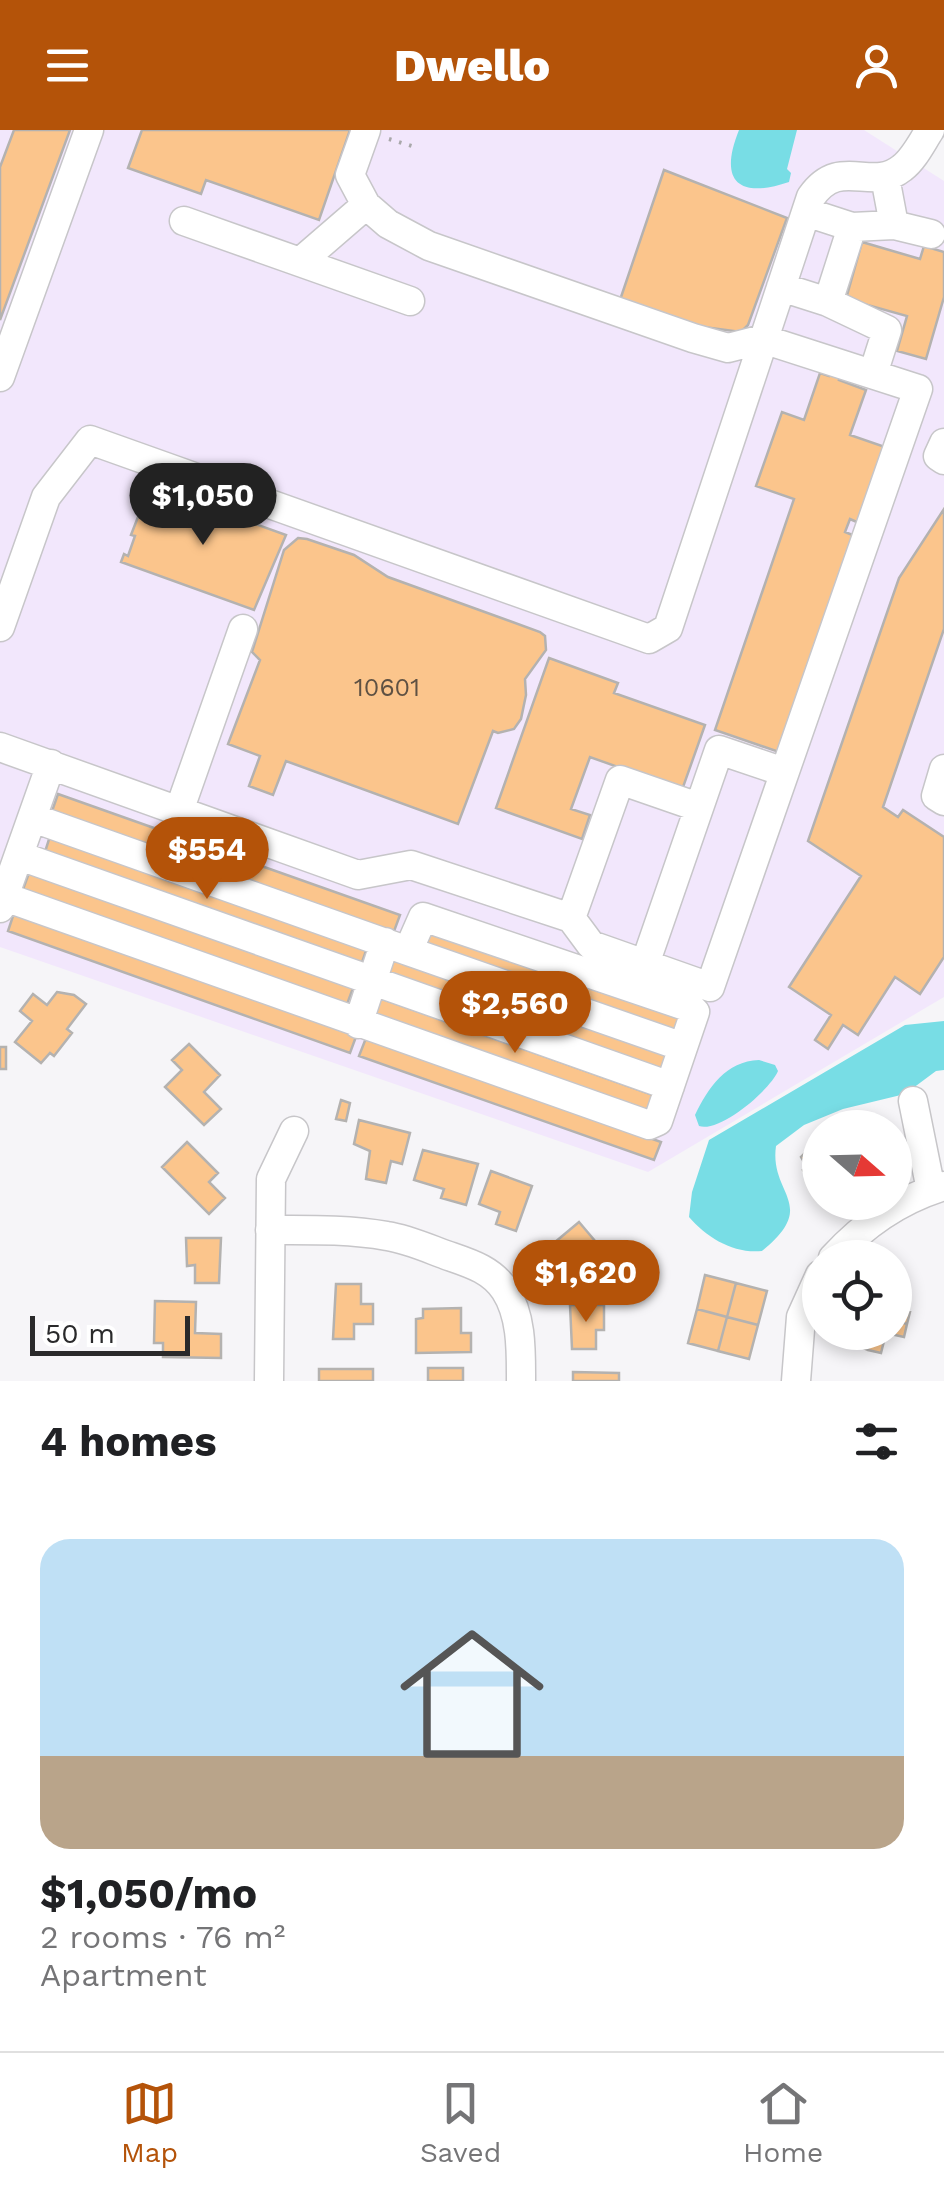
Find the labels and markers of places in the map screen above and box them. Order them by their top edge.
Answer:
pin: $1,050 [122,463,284,548]
pin: $554 [148,817,266,902]
pin: $2,560 [434,971,596,1056]
pin: $1,620 [505,1240,667,1325]

